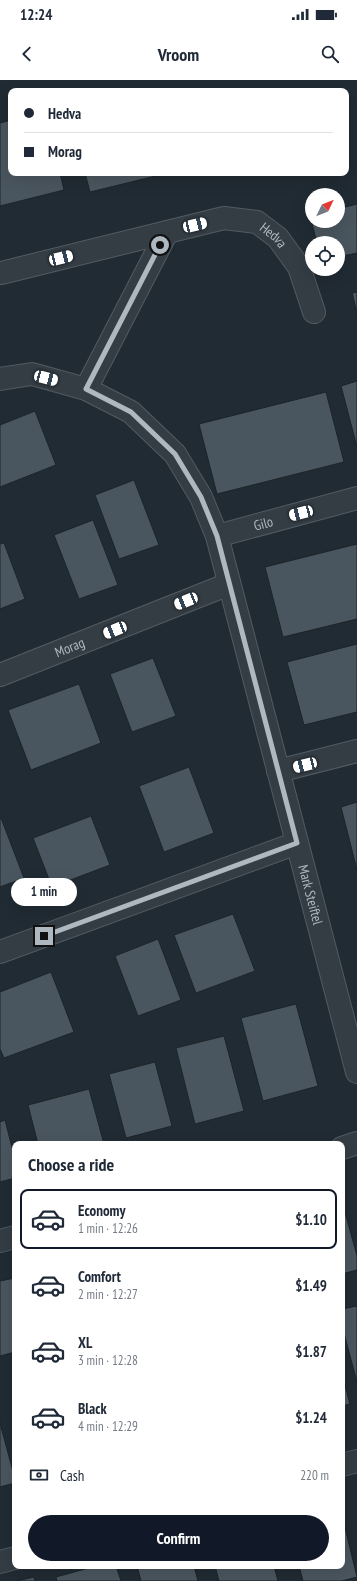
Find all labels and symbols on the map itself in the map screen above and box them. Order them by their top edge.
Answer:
north arrow [305,188,345,228]
car [182,216,208,234]
street label: Hedva [256,218,291,251]
route start [151,236,169,254]
car [48,249,74,267]
car [33,369,59,387]
car [288,504,314,522]
street label: Gilo [252,512,275,535]
car [173,591,199,611]
car [102,620,128,640]
street label: Morag [52,633,87,661]
car [292,756,318,774]
street label: Mark Steiftel [294,863,327,927]
callout: 1 min [11,878,77,906]
route end [35,927,53,945]

